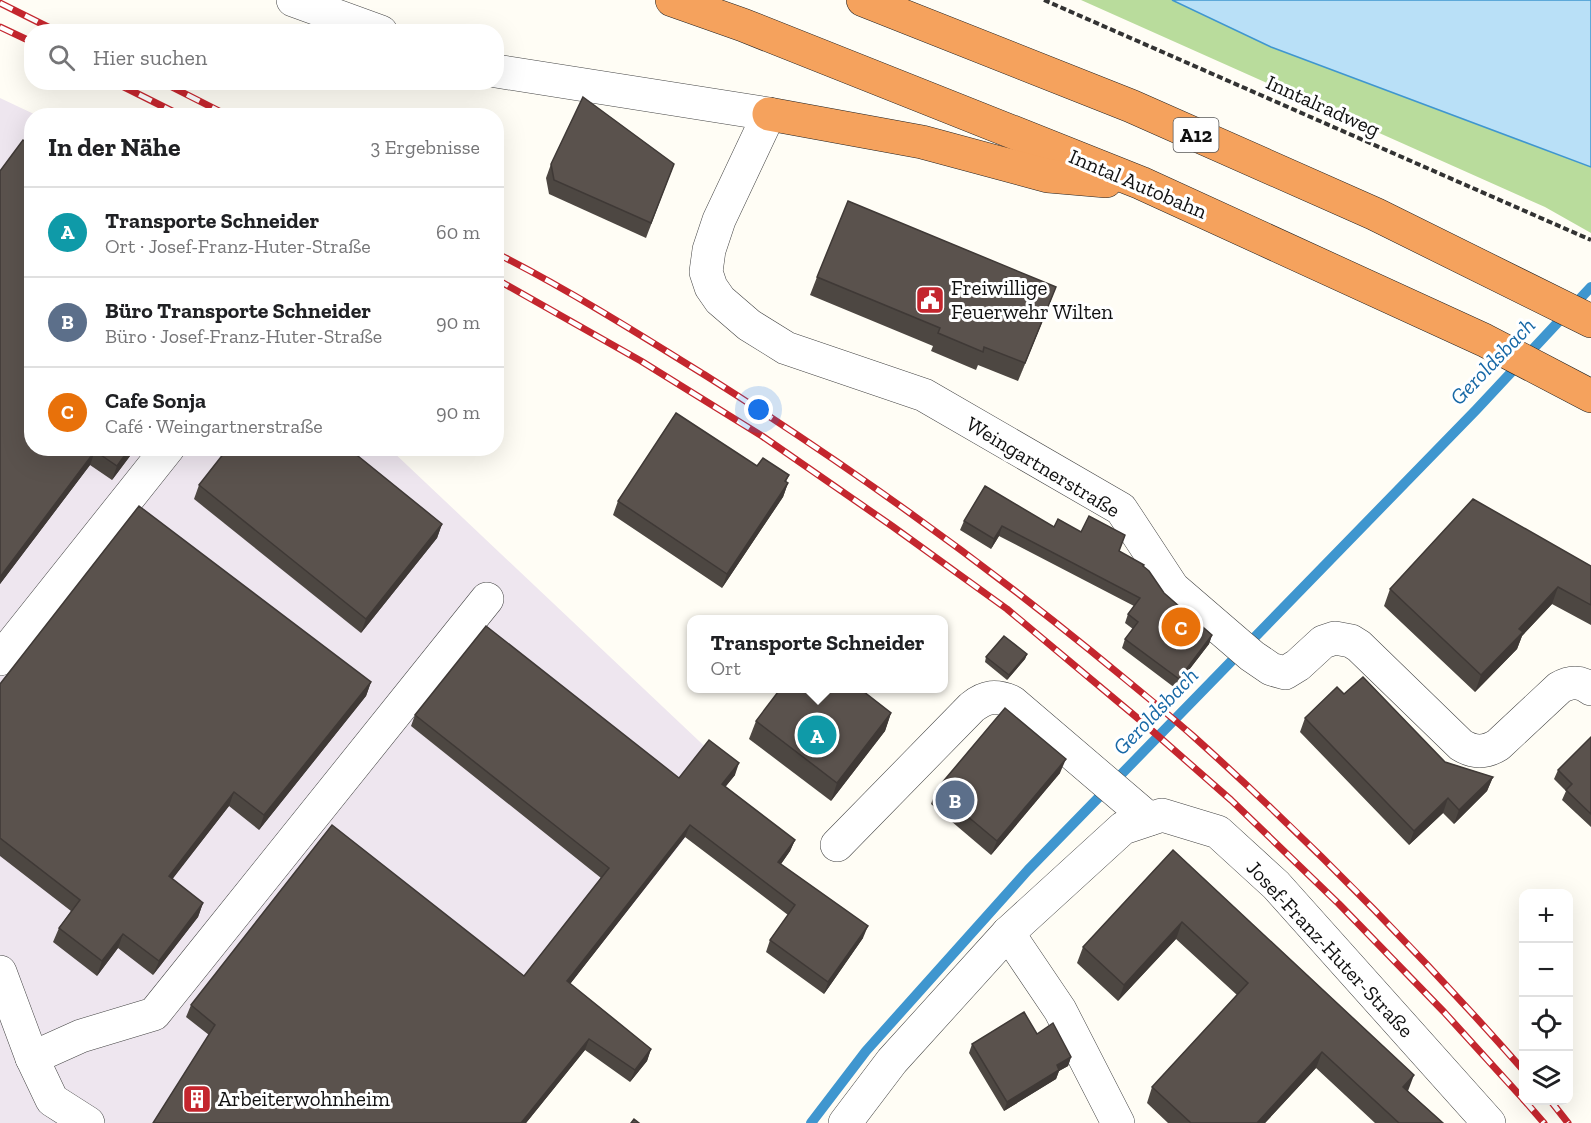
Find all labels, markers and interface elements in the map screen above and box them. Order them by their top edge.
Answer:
search box [24,24,504,90]
icon: search [45,41,78,74]
text: Hier suchen [93,44,207,71]
street label: Inntalradweg [1262,69,1384,142]
road number: A12 [1174,118,1218,152]
text: In der Nähe [48,131,180,163]
text: 3 Ergebnisse [371,135,480,159]
street label: Inntal Autobahn [1066,143,1211,224]
text: Transporte Schneider [105,207,319,234]
text: A [61,220,74,244]
text: 60 m [436,220,480,244]
text: Ort · Josef-Franz-Huter-Straße [105,234,371,258]
place label: Freiwillige Feuerwehr Wilten [951,275,1113,324]
public building icon: Freiwillige Feuerwehr Wilten [914,284,946,316]
text: Büro Transporte Schneider [105,297,371,324]
text: B [61,310,74,334]
text: 90 m [436,310,480,334]
water label: Geroldsbach [1444,312,1541,411]
text: Büro · Josef-Franz-Huter-Straße [105,324,382,348]
text: Cafe Sonja [105,387,206,414]
your location [744,395,773,424]
text: C [61,400,74,424]
text: 90 m [436,400,480,424]
street label: Weingartnerstraße [962,411,1125,522]
text: Café · Weingartnerstraße [105,414,323,438]
pin: C [1162,604,1200,650]
popup [687,615,948,693]
text: Transporte Schneider [710,629,925,656]
text: Ort [710,656,741,680]
water label: Geroldsbach [1107,662,1204,761]
pin: A [798,712,836,758]
pin: B [936,778,974,822]
street label: Josef-Franz-Huter-Straße [1242,855,1419,1043]
map controls [1519,889,1573,1105]
button: + [1519,889,1573,943]
button: − [1519,943,1573,997]
button: locate [1519,997,1573,1051]
button: layers [1519,1051,1573,1105]
building icon: Arbeiterwohnheim [181,1083,213,1115]
place label: Arbeiterwohnheim [218,1086,390,1111]

